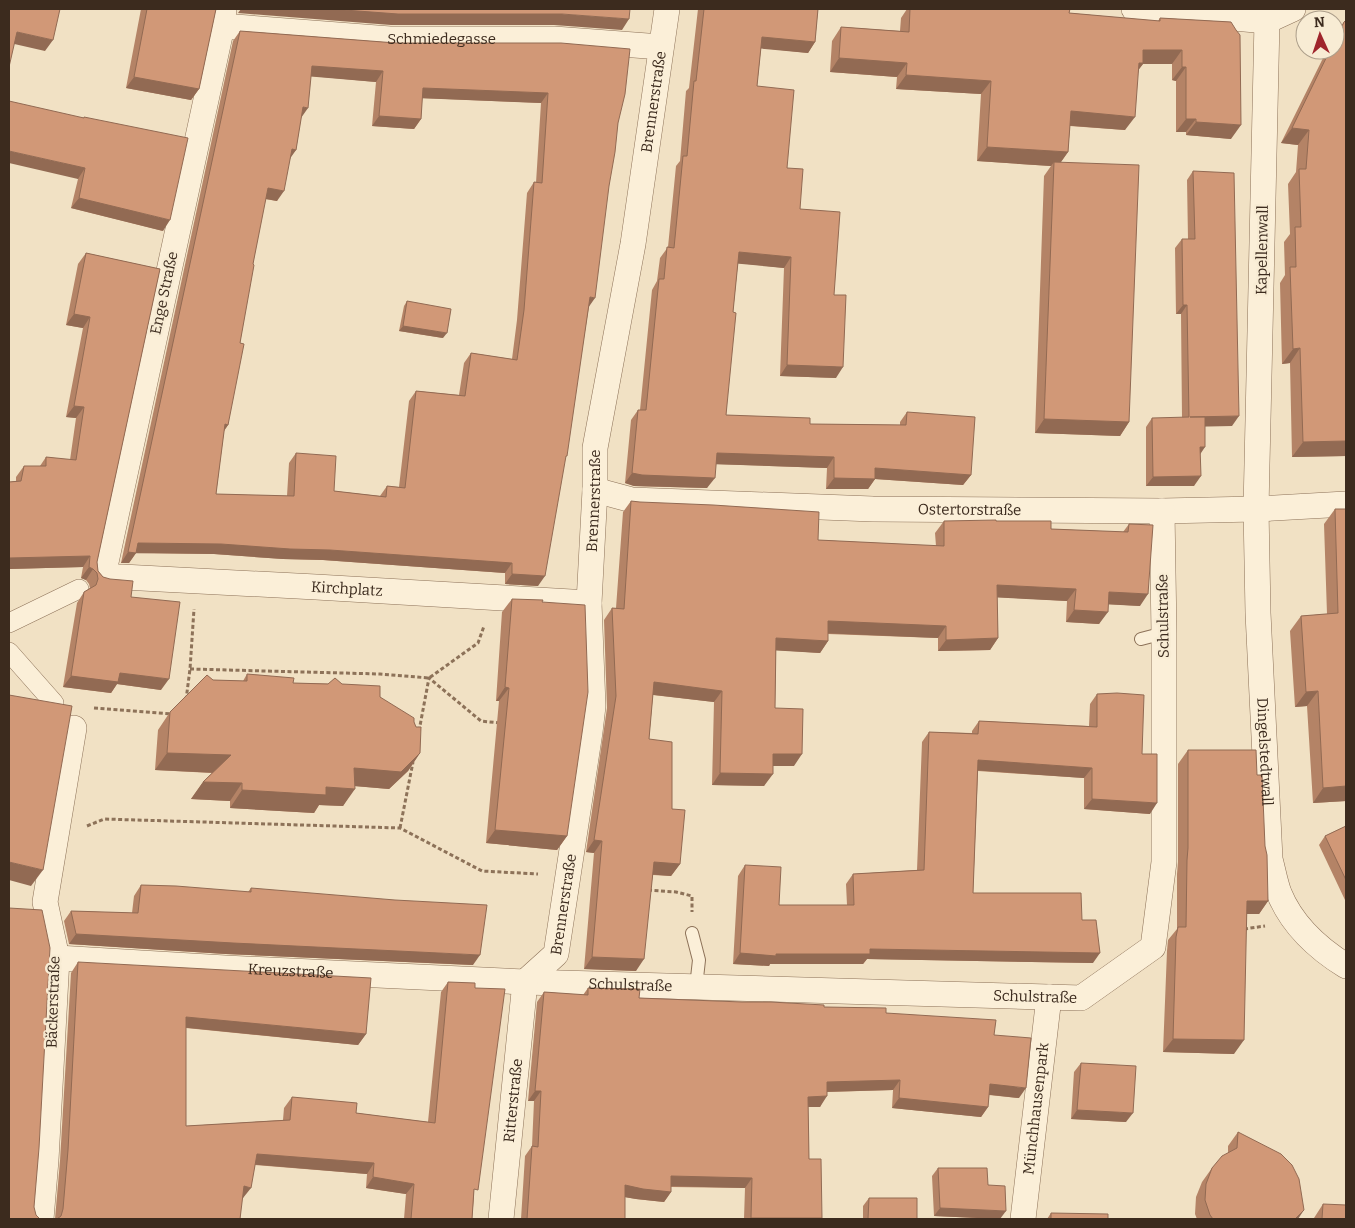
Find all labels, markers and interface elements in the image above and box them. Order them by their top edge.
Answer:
north arrow [1295,10,1345,60]
text: N [1314,14,1325,31]
street label: Schmiedegasse [387,30,496,48]
street label: Brennerstraße [637,50,670,154]
street label: Kapellenwall [1252,205,1272,295]
street label: Enge Straße [146,250,182,336]
street label: Brennerstraße [583,450,604,552]
street label: Ostertorstraße [918,500,1021,519]
street label: Schulstraße [1153,574,1173,658]
street label: Kirchplatz [310,578,383,600]
street label: Dingelstedtwall [1253,697,1276,806]
street label: Brennerstraße [547,852,580,956]
street label: Bäckerstraße [42,956,64,1048]
street label: Kreuzstraße [247,960,334,982]
street label: Schulstraße [588,975,673,995]
street label: Schulstraße [993,986,1077,1007]
street label: Münchhausenpark [1019,1041,1053,1176]
street label: Ritterstraße [500,1058,526,1143]

